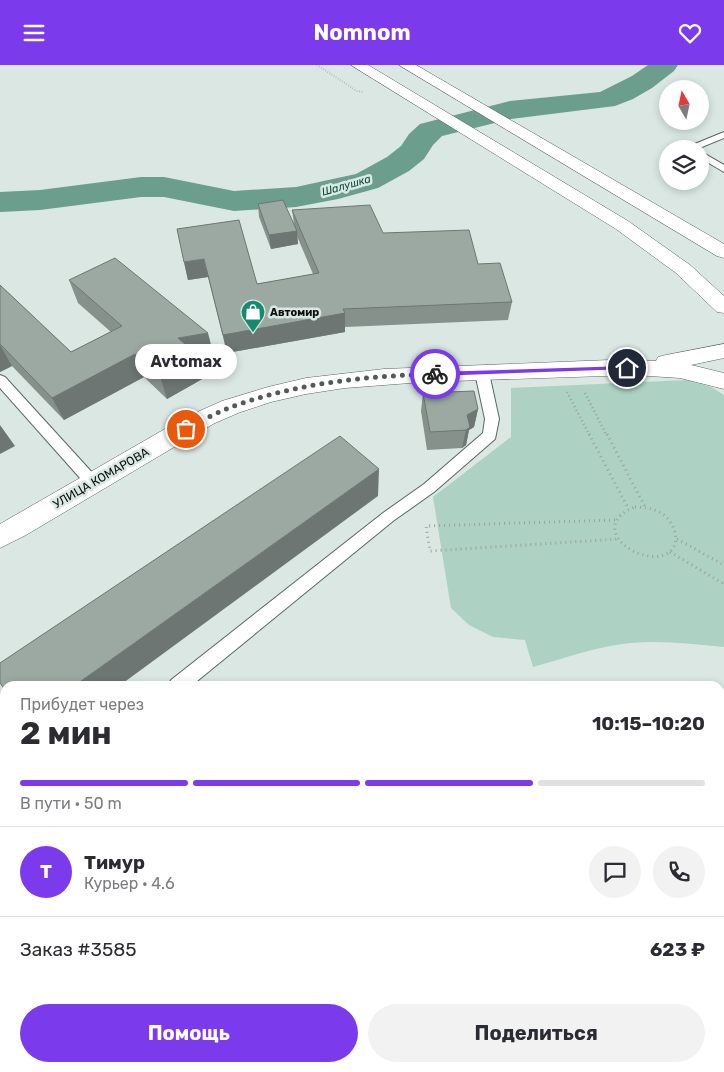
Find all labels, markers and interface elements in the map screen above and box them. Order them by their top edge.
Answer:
icon: menu [20,19,48,47]
text: Nomnom [313,19,411,46]
icon: heart [676,19,704,47]
north arrow [659,80,709,130]
map controls [659,80,709,190]
button: layers [659,140,709,190]
water label: Шалушка [320,172,373,199]
shop icon: Автомир [240,299,266,333]
place label: Автомир [270,306,319,319]
callout: Avtomax [135,344,237,379]
pin [606,347,648,389]
courier [410,349,460,399]
text: Avtomax [150,352,222,371]
icon: home [613,354,641,382]
icon: bike [421,360,449,388]
pin [165,408,207,450]
icon: bag [172,415,200,443]
street label: УЛИЦА КОМАРОВА [50,445,152,511]
text: Прибудет через [20,695,144,714]
text: 10:15–10:20 [592,712,705,735]
text: 2 мин [20,714,112,752]
text: В пути · 50 m [20,794,122,813]
button: chat [589,846,641,898]
button: phone [653,846,705,898]
text: Тимур [84,851,145,874]
text: Т [40,860,52,883]
text: Курьер · 4.6 [84,874,175,893]
text: Заказ #3585 [20,938,137,961]
text: 623 ₽ [650,938,705,961]
button: Помощь [20,1004,358,1062]
button: Поделиться [368,1004,705,1062]

